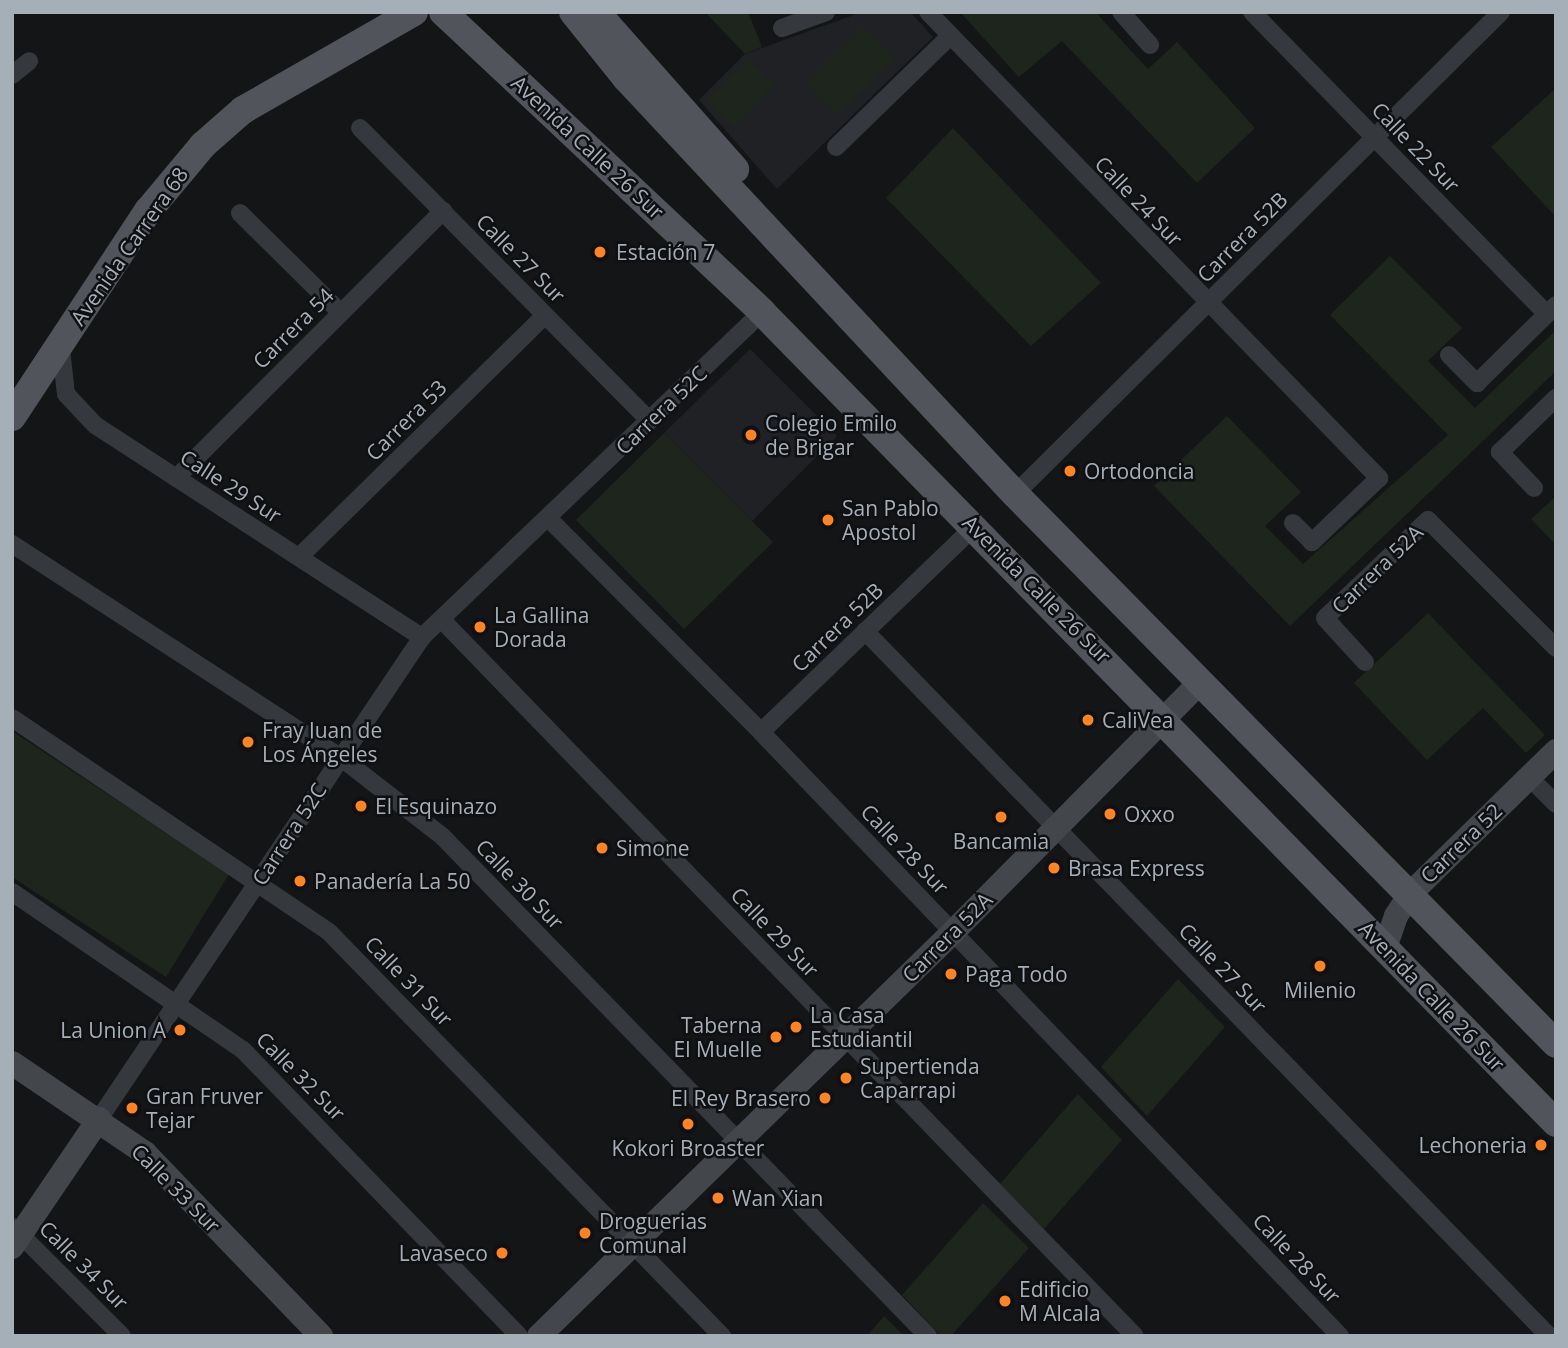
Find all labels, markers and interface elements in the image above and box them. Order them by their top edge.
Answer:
street label: Avenida Calle 26 Sur [507,70,669,224]
street label: Calle 22 Sur [1367,97,1465,197]
street label: Calle 24 Sur [1090,151,1188,251]
street label: Avenida Carrera 68 [65,162,193,330]
street label: Carrera 52B [1192,187,1292,287]
street label: Calle 27 Sur [471,208,571,308]
place label: Estación 7 [616,239,715,265]
marker: Estación 7 [590,242,610,262]
street label: Carrera 54 [247,282,339,374]
street label: Carrera 52C [610,360,712,460]
street label: Carrera 53 [360,374,452,466]
place label: Colegio Emilo de Brigar [765,410,897,460]
marker: Colegio Emilo de Brigar [743,427,759,443]
street label: Calle 29 Sur [176,444,286,528]
place label: Ortodoncia [1084,458,1194,484]
marker: Ortodoncia [1062,463,1078,479]
place label: San Pablo Apostol [842,495,939,545]
street label: Avenida Calle 26 Sur [958,510,1116,668]
marker: San Pablo Apostol [820,512,836,528]
street label: Carrera 52A [1326,519,1428,619]
street label: Carrera 52B [786,577,888,677]
place label: La Gallina Dorada [494,602,589,652]
marker: La Gallina Dorada [472,619,488,635]
place label: CaliVea [1102,707,1173,733]
marker: CaliVea [1080,712,1096,728]
place label: Fray Juan de Los Ángeles [262,717,382,767]
marker: Fray Juan de Los Ángeles [240,734,256,750]
street label: Carrera 52C [247,778,331,890]
place label: El Esquinazo [375,793,497,819]
marker: El Esquinazo [353,798,369,814]
street label: Carrera 52 [1415,798,1507,888]
street label: Calle 28 Sur [856,799,954,899]
place label: Oxxo [1124,801,1175,827]
marker: Oxxo [1102,806,1118,822]
marker: Bancamia [993,809,1009,825]
place label: Bancamia [953,828,1049,854]
street label: Calle 30 Sur [471,834,569,934]
place label: Simone [616,835,690,861]
marker: Simone [594,840,610,856]
place label: Brasa Express [1068,855,1205,881]
marker: Brasa Express [1046,860,1062,876]
place label: Panadería La 50 [314,868,471,894]
marker: Panadería La 50 [292,873,308,889]
street label: Calle 29 Sur [726,882,824,982]
street label: Carrera 52A [897,887,997,987]
street label: Avenida Calle 26 Sur [1354,916,1510,1076]
street label: Calle 27 Sur [1174,918,1272,1018]
street label: Calle 31 Sur [360,931,458,1031]
marker: Milenio [1312,958,1328,974]
place label: Paga Todo [965,961,1068,987]
marker: Paga Todo [943,966,959,982]
place label: Milenio [1284,977,1356,1003]
place label: La Casa Estudiantil [810,1002,913,1052]
place label: Taberna El Muelle [674,1012,762,1062]
place label: La Union A [60,1017,166,1043]
marker: La Casa Estudiantil [788,1019,804,1035]
marker: La Union A [172,1022,188,1038]
street label: Calle 32 Sur [251,1026,351,1126]
marker: Taberna El Muelle [768,1029,784,1045]
place label: Supertienda Caparrapi [860,1053,980,1103]
marker: Supertienda Caparrapi [838,1070,854,1086]
place label: Gran Fruver Tejar [146,1083,263,1133]
place label: El Rey Brasero [671,1085,811,1111]
marker: El Rey Brasero [817,1090,833,1106]
marker: Gran Fruver Tejar [124,1100,140,1116]
marker: Kokori Broaster [680,1116,696,1132]
place label: Lechoneria [1418,1132,1527,1158]
place label: Kokori Broaster [612,1135,764,1161]
marker: Lechoneria [1533,1137,1549,1153]
street label: Calle 33 Sur [126,1138,226,1238]
place label: Wan Xian [732,1185,823,1211]
marker: Wan Xian [710,1190,726,1206]
place label: Droguerias Comunal [599,1208,707,1258]
street label: Calle 28 Sur [1248,1208,1346,1308]
street label: Calle 34 Sur [34,1215,134,1315]
marker: Droguerias Comunal [577,1225,593,1241]
place label: Lavaseco [399,1240,488,1266]
marker: Lavaseco [494,1245,510,1261]
place label: Edificio M Alcala [1019,1276,1101,1326]
marker: Edificio M Alcala [997,1293,1013,1309]

